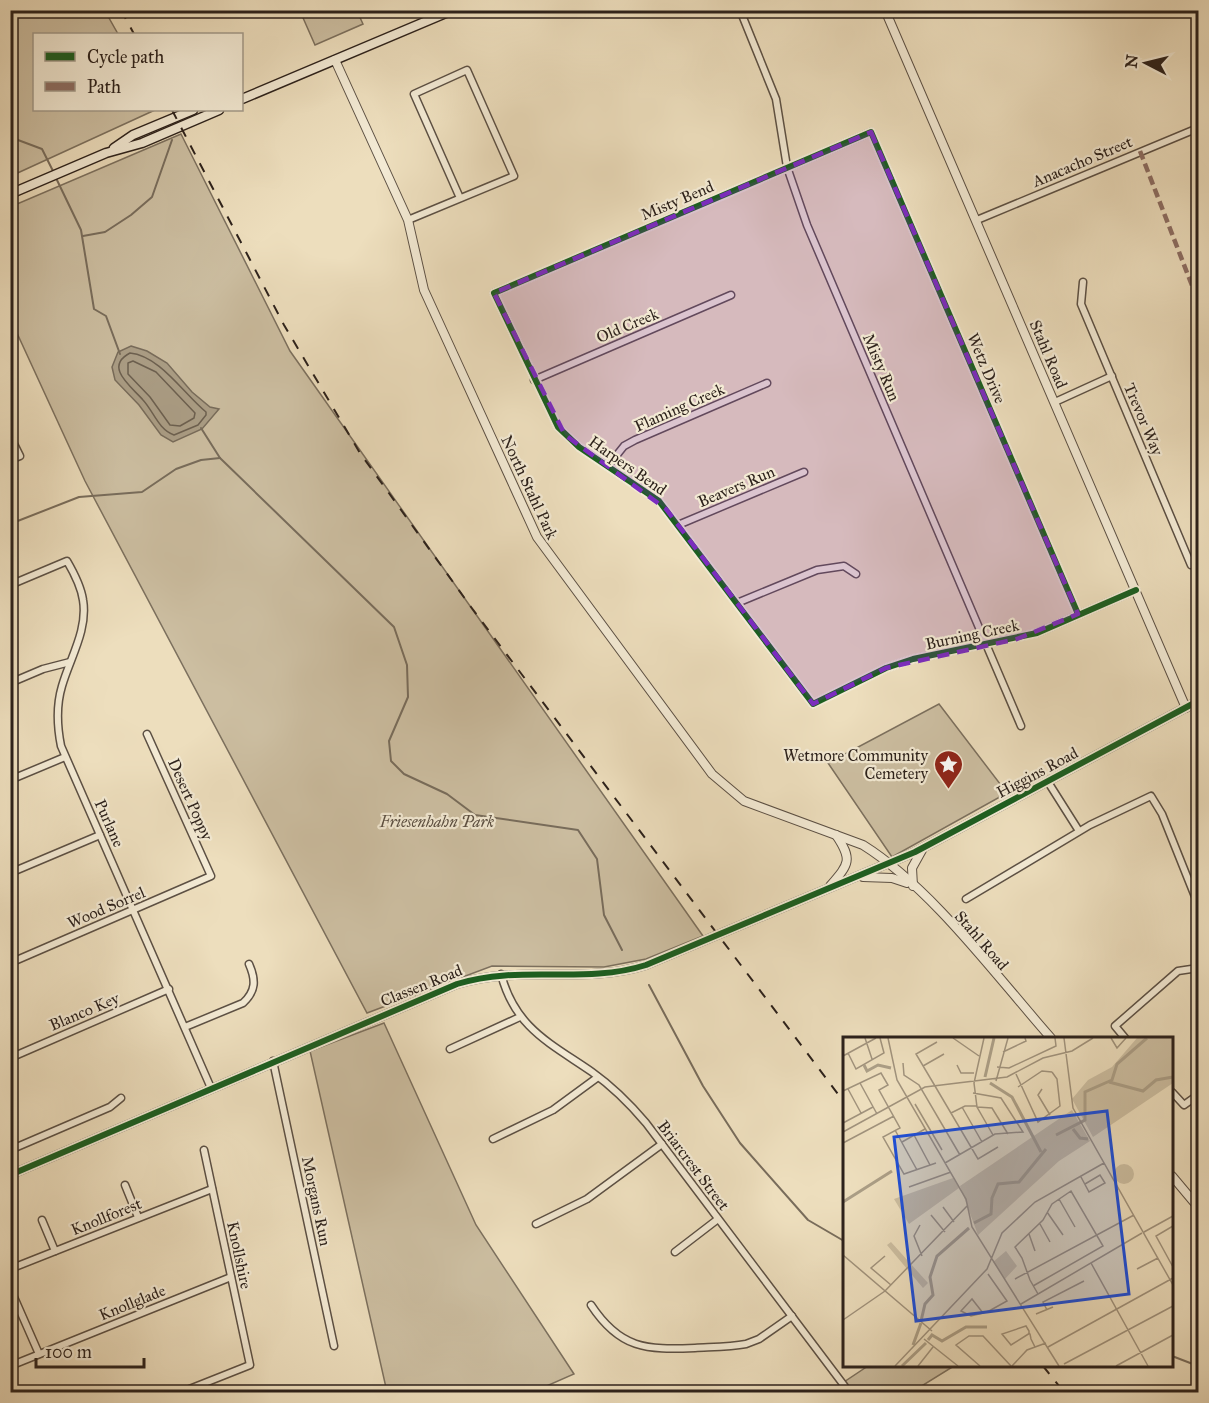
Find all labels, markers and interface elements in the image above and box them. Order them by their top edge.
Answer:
legend [33,33,243,111]
north arrow [1116,33,1176,93]
text: Cycle path [87,46,164,68]
text: N [1121,53,1142,69]
text: Path [87,76,121,98]
street label: Anacacho Street [1028,132,1135,191]
street label: Misty Bend [638,177,716,224]
street label: Old Creek [593,304,662,347]
street label: Stahl Road [1026,317,1071,391]
street label: Wetz Drive [963,330,1010,407]
street label: Misty Run [859,331,904,404]
street label: Flaming Creek [631,379,728,437]
street label: Trevor Way [1120,380,1167,459]
street label: North Stahl Park [497,432,562,543]
street label: Harpers Bend [585,432,670,499]
street label: Beavers Run [695,462,778,511]
street label: Burning Creek [924,615,1021,655]
street label: Higgins Road [993,743,1082,803]
place label: Wetmore Community Cemetery [783,746,929,783]
place icon: Wetmore Community Cemetery [933,748,965,790]
street label: Desert Poppy [164,755,217,843]
street label: Purlane [91,797,129,850]
park label: Friesenhahn Park [379,812,494,831]
street label: Wood Sorrel [64,882,149,932]
street label: Stahl Road [951,907,1013,974]
street label: Classen Road [378,960,465,1010]
street label: Blanco Key [46,988,122,1035]
inset map [843,1037,1173,1367]
street label: Briarcrest Street [654,1117,734,1214]
street label: Morgans Run [297,1155,335,1248]
street label: Knollforest [68,1194,144,1239]
street label: Knollshire [223,1220,256,1291]
street label: Knollglade [96,1280,169,1325]
scale bar [36,1331,144,1369]
text: 100 m [45,1341,92,1363]

